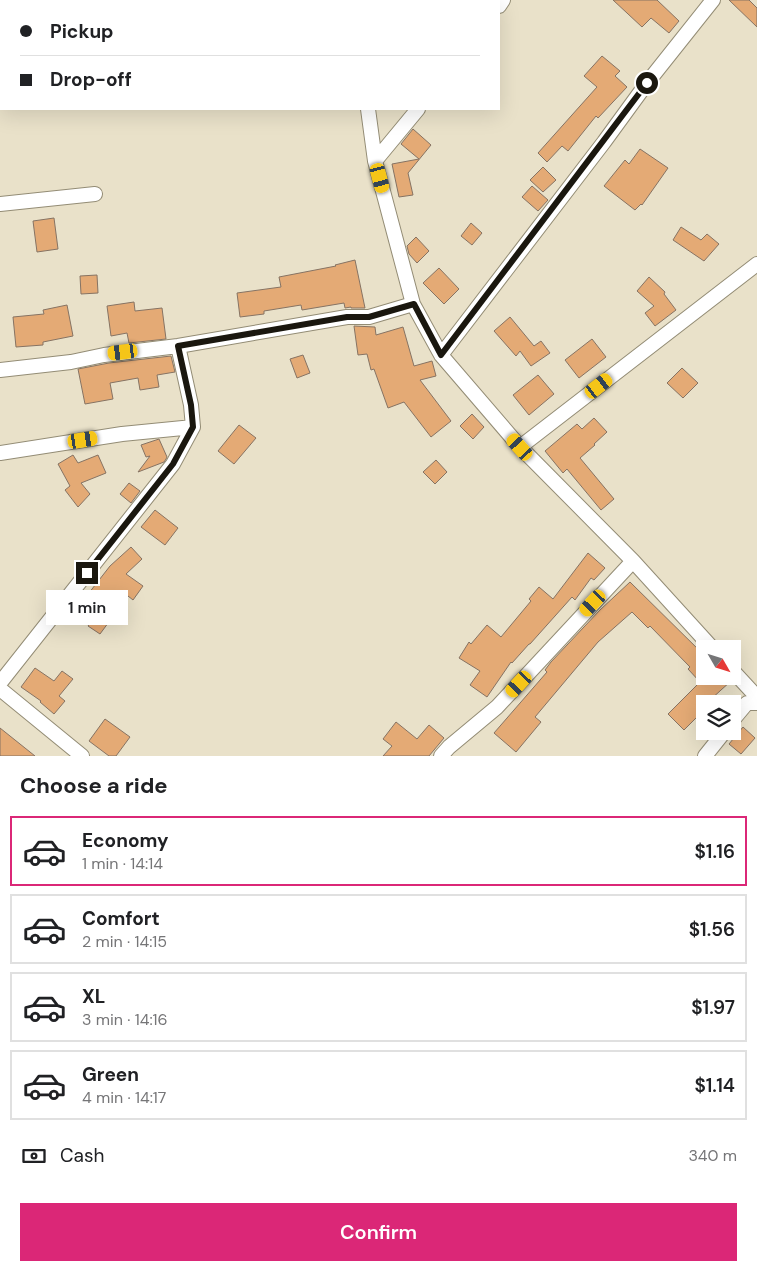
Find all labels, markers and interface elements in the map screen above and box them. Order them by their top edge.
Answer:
text: Pickup [50,19,114,44]
text: Drop-off [50,67,132,92]
route start [636,72,658,94]
car [368,162,391,194]
car [107,343,138,361]
car [582,371,615,401]
car [67,430,98,450]
car [504,431,535,463]
route end [76,562,98,584]
car [577,587,608,619]
callout: 1 min [46,590,128,626]
text: 1 min [68,597,106,618]
north arrow [696,640,741,685]
map controls [696,640,741,740]
car [503,668,534,700]
button: layers [696,695,741,740]
text: Choose a ride [20,771,168,800]
text: Economy [82,828,169,853]
icon: car [22,829,67,874]
text: $1.16 [694,839,735,864]
text: 1 min · 14:14 [82,853,163,874]
text: Comfort [82,906,160,931]
icon: car [22,907,67,952]
text: $1.56 [689,917,735,942]
text: 2 min · 14:15 [82,931,167,952]
text: XL [82,984,105,1009]
icon: car [22,985,67,1030]
text: $1.97 [691,995,735,1020]
text: 3 min · 14:16 [82,1009,168,1030]
text: Green [82,1062,139,1087]
icon: car [22,1063,67,1108]
text: $1.14 [694,1073,735,1098]
text: 4 min · 14:17 [82,1087,166,1108]
icon: cash [20,1142,48,1170]
text: Cash [60,1143,104,1168]
text: 340 m [688,1145,737,1166]
button: Confirm [20,1203,737,1261]

